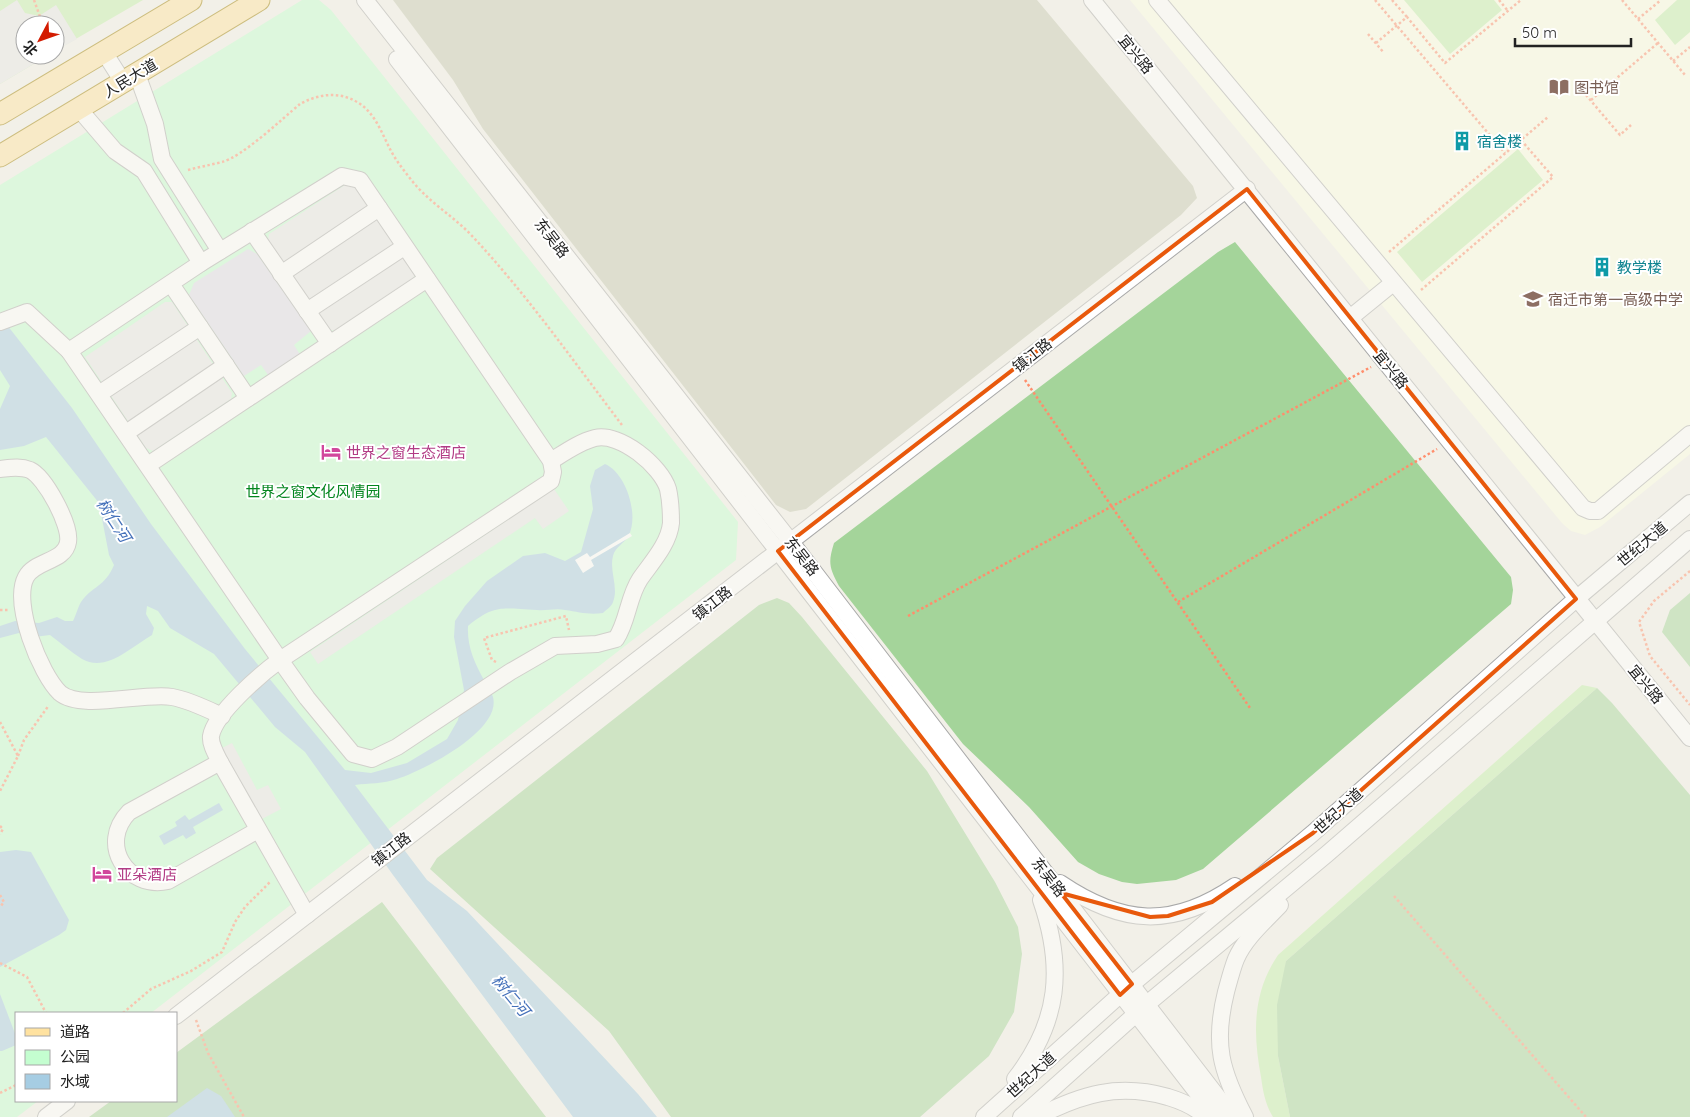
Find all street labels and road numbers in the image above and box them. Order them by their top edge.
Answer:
street label: 宜兴路 [1114,31,1158,77]
street label: 人民大道 [99,54,161,102]
street label: 东吴路 [531,214,573,262]
street label: 镇江路 [1008,334,1056,376]
street label: 宜兴路 [1369,346,1413,392]
street label: 世纪大道 [1613,517,1671,571]
street label: 东吴路 [781,532,823,580]
street label: 镇江路 [688,582,736,624]
street label: 宜兴路 [1624,661,1668,707]
street label: 世纪大道 [1309,784,1367,838]
street label: 镇江路 [367,828,415,870]
street label: 东吴路 [1028,853,1070,901]
street label: 世纪大道 [1002,1048,1060,1102]

